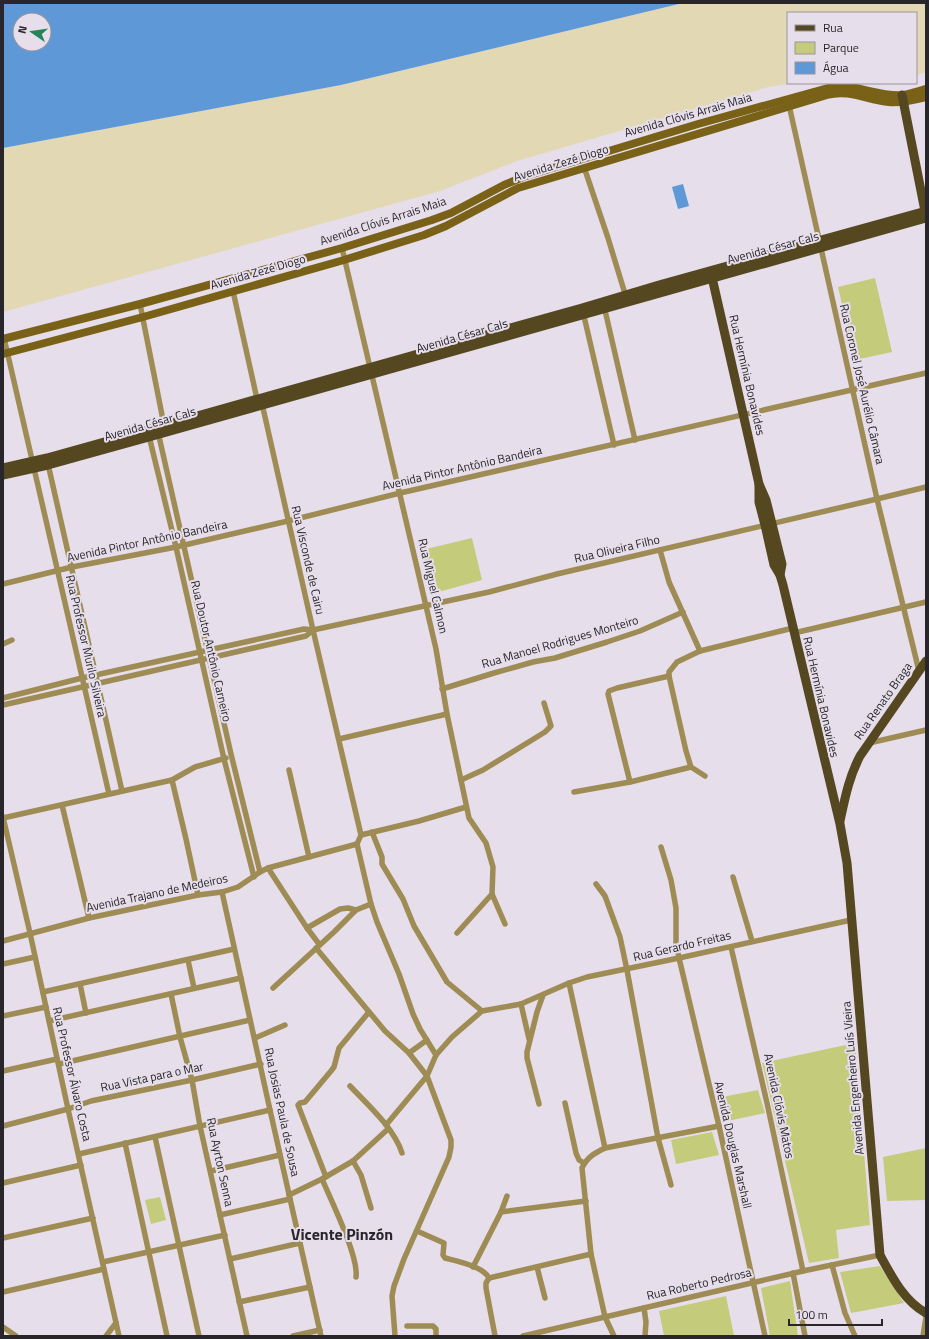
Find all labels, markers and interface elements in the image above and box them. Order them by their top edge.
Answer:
north arrow [12,12,52,52]
legend [787,12,917,84]
text: Rua [823,18,843,37]
text: N [14,24,31,35]
text: Parque [823,38,859,57]
text: Água [823,58,849,77]
street label: Avenida Clóvis Arrais Maia [622,87,754,142]
street label: Avenida Zezé Diogo [511,139,611,186]
street label: Avenida Clóvis Arrais Maia [317,191,449,250]
street label: Avenida César Cals [725,226,821,269]
street label: Avenida Zezé Diogo [208,249,308,294]
street label: Rua Coronel José Aurélio Câmara [835,302,890,466]
street label: Avenida César Cals [414,313,510,358]
street label: Rua Hermínia Bonavides [724,313,771,438]
street label: Avenida César Cals [102,401,198,446]
street label: Avenida Pintor Antônio Bandeira [380,440,544,495]
street label: Rua Visconde de Cairu [287,504,330,616]
street label: Avenida Pintor Antônio Bandeira [65,514,229,567]
street label: Rua Oliveira Filho [572,529,662,568]
street label: Rua Miguel Calmon [413,536,454,635]
street label: Rua Professor Murilo Silveira [61,573,112,719]
street label: Rua Doutor Antônio Carneiro [186,578,237,723]
street label: Rua Manoel Rodrigues Monteiro [479,610,641,673]
street label: Rua Hermínia Bonavides [798,635,845,760]
street label: Rua Renato Braga [849,658,917,743]
street label: Avenida Trajano de Medeiros [84,868,230,917]
street label: Rua Gerardo Freitas [631,925,733,966]
street label: Avenida Engenheiro Luís Vieira [836,1001,869,1156]
street label: Rua Professor Álvaro Costa [48,1005,97,1143]
street label: Rua Josias Paula de Sousa [260,1046,305,1178]
street label: Avenida Clóvis Matos [759,1052,800,1161]
street label: Rua Vista para o Mar [99,1056,205,1097]
street label: Avenida Douglas Marshall [710,1079,757,1210]
street label: Rua Ayrton Senna [202,1116,239,1208]
district label: Vicente Pinzón [291,1222,393,1246]
street label: Rua Roberto Pedrosa [645,1262,753,1305]
scale bar [789,1301,882,1327]
text: 100 m [795,1305,828,1324]

